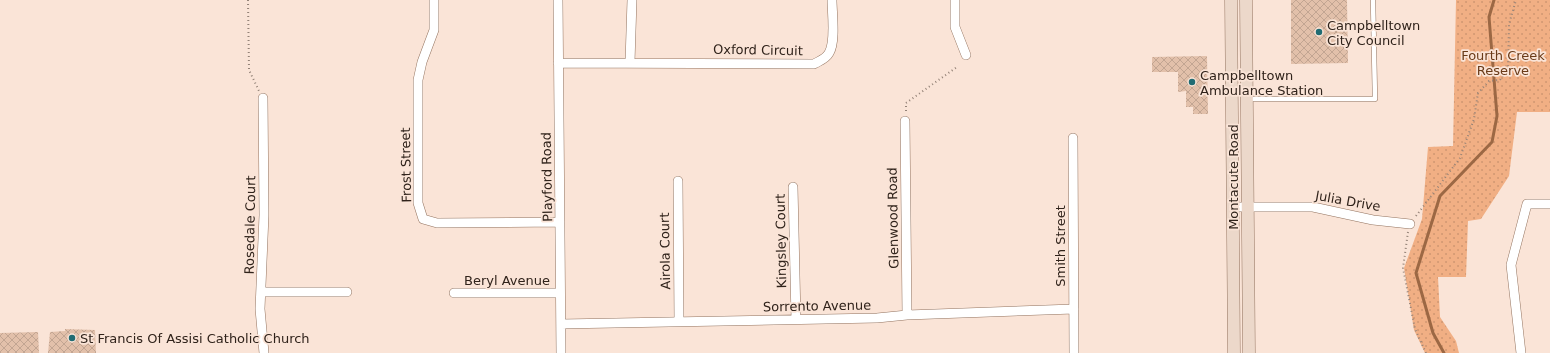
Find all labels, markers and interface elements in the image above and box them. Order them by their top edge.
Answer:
place label: Campbelltown City Council [1327,18,1420,48]
marker: Campbelltown City Council [1314,27,1324,37]
street label: Oxford Circuit [713,42,803,58]
park label: Fourth Creek Reserve [1461,48,1545,78]
place label: Campbelltown Ambulance Station [1200,68,1323,98]
marker: Campbelltown Ambulance Station [1187,77,1197,87]
street label: Montacute Road [1226,124,1241,230]
street label: Frost Street [398,127,414,203]
street label: Playford Road [539,132,555,222]
street label: Glenwood Road [885,167,901,269]
street label: Rosedale Court [242,175,258,275]
street label: Julia Drive [1313,188,1382,214]
street label: Kingsley Court [773,194,789,288]
street label: Smith Street [1053,205,1068,287]
street label: Airola Court [657,212,673,290]
street label: Beryl Avenue [464,273,550,288]
street label: Sorrento Avenue [763,298,871,314]
place label: St Francis Of Assisi Catholic Church [80,331,310,346]
marker: St Francis Of Assisi Catholic Church [67,333,77,343]

